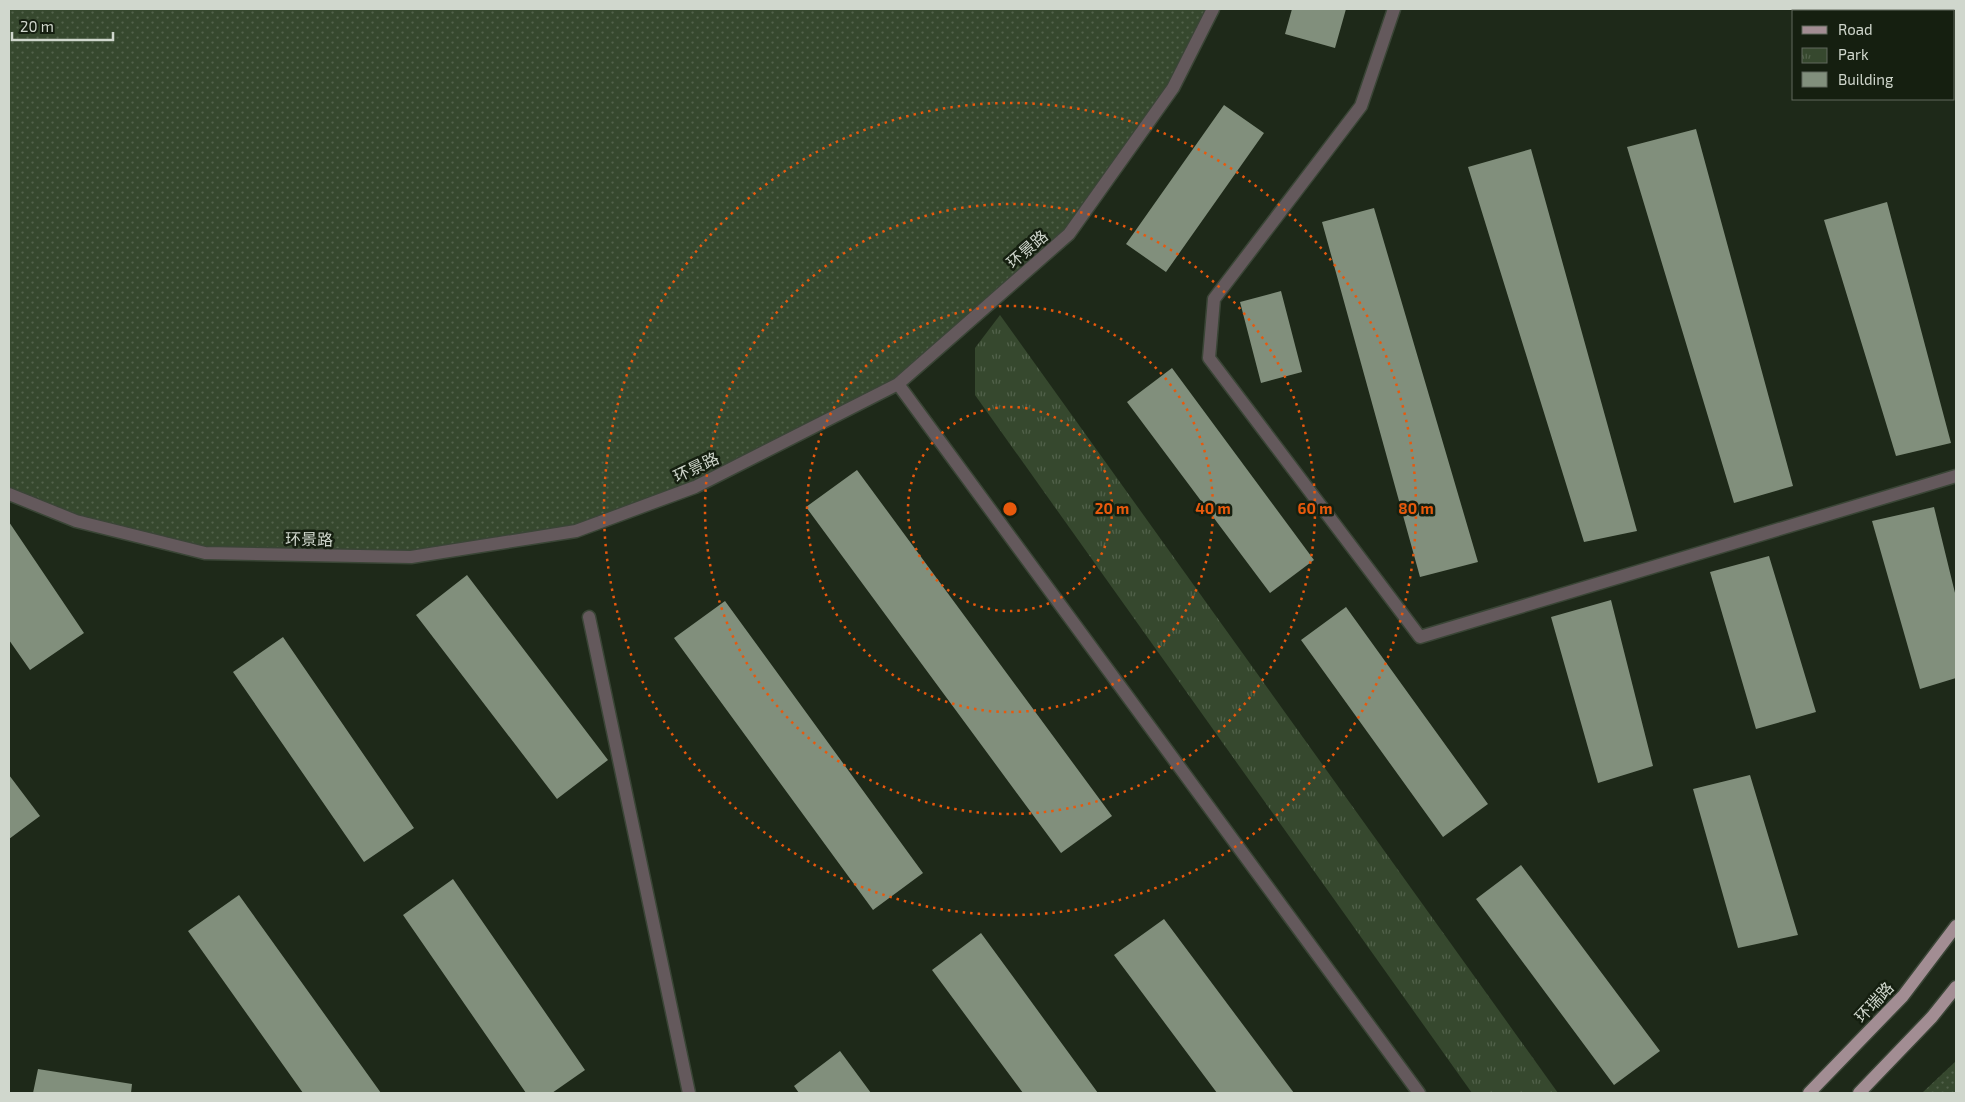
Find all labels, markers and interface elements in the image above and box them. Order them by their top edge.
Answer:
scale bar [12,10,114,42]
legend [1792,10,1955,100]
text: 20 m [20,17,54,35]
text: Road [1838,20,1873,38]
text: Park [1838,45,1869,63]
text: Building [1838,70,1894,88]
street label: 环景路 [1002,226,1051,272]
street label: 环景路 [670,448,722,485]
text: 20 m [1095,499,1129,517]
text: 40 m [1195,499,1231,517]
text: 60 m [1298,499,1332,517]
text: 80 m [1398,499,1434,517]
centre of rings [1001,500,1019,518]
street label: 环景路 [285,529,333,548]
street label: 环瑞路 [1850,978,1897,1026]

